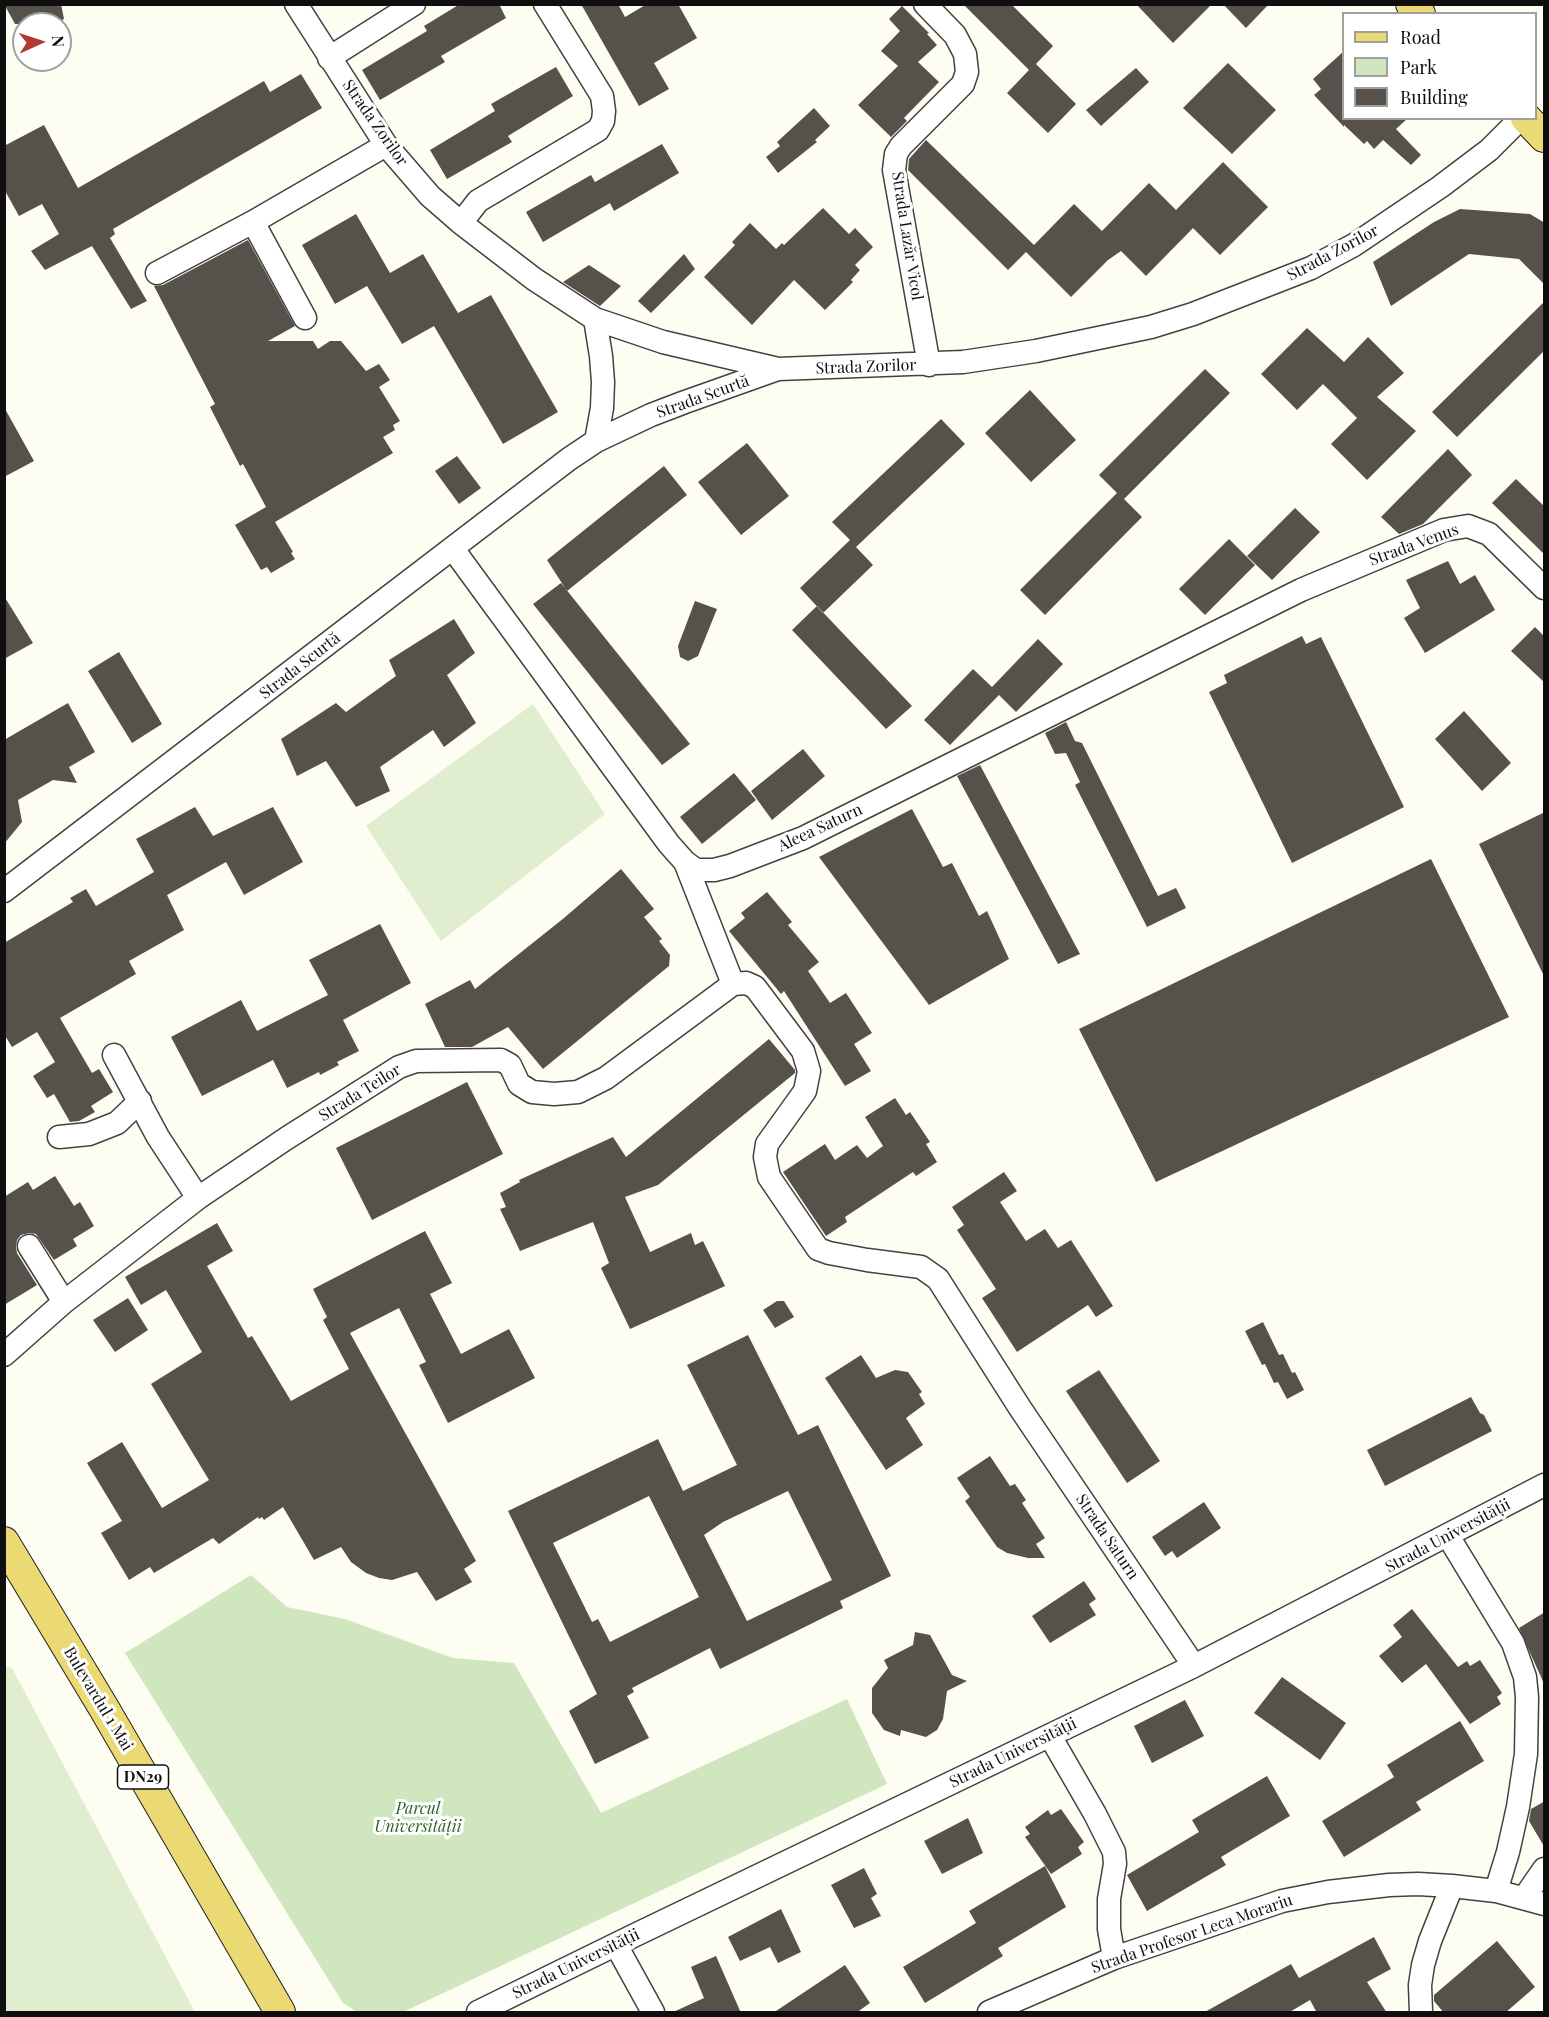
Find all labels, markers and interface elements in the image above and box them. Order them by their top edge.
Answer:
north arrow [12,12,72,72]
legend [1342,12,1537,120]
text: Road [1400,25,1441,49]
text: N [48,35,69,47]
text: Park [1400,55,1437,79]
street label: Strada Zorilor [338,76,412,170]
text: Building [1400,85,1468,109]
street label: Strada Lazăr Vicol [887,170,927,302]
street label: Strada Zorilor [1284,221,1382,285]
street label: Strada Zorilor [815,356,917,378]
street label: Strada Scurtă [654,371,752,423]
street label: Strada Venus [1367,520,1461,570]
street label: Strada Scurtă [256,629,344,703]
street label: Aleea Saturn [775,800,865,856]
street label: Strada Teilor [315,1060,405,1126]
street label: Strada Saturn [1071,1491,1143,1583]
street label: Strada Universității [1382,1495,1514,1577]
street label: Bulevardul 1 Mai [59,1644,137,1754]
street label: Strada Universității [946,1714,1080,1792]
road number: DN29 [118,1765,168,1789]
park label: Parcul Universității [375,1799,461,1837]
street label: Strada Profesor Leca Morariu [1089,1890,1295,1978]
street label: Strada Universității [509,1925,643,2003]

